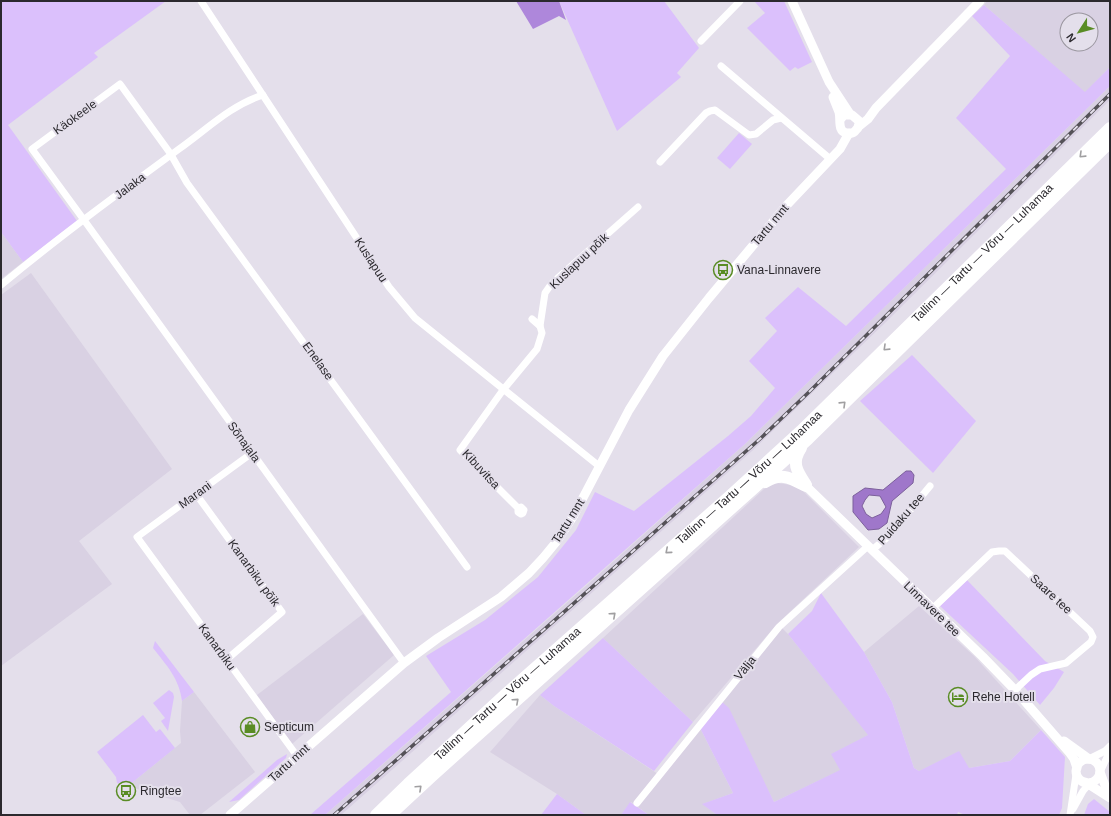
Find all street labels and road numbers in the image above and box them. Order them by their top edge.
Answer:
street label: Käokeele [51,96,100,137]
street label: Jalaka [112,170,148,202]
street label: Tallinn — Tartu — Võru — Luhamaa [909,181,1056,325]
street label: Tartu mnt [749,201,792,249]
street label: Kuslapuu põik [547,229,612,292]
street label: Kuslapuu [352,235,390,285]
street label: Enelase [300,339,337,383]
street label: Tallinn — Tartu — Võru — Luhamaa [673,407,825,547]
street label: Sõnajala [225,419,264,465]
street label: Kibuvitsa [459,446,503,492]
street label: Marani [176,479,214,511]
street label: Puidaku tee [875,490,927,548]
street label: Tartu mnt [549,496,588,546]
street label: Kanarbiku põik [225,537,284,610]
street label: Saare tee [1027,571,1075,617]
street label: Linnavere tee [901,579,963,640]
street label: Kanarbiku [195,621,239,673]
street label: Tallinn — Tartu — Võru — Luhamaa [432,624,584,763]
street label: Välja [731,653,759,683]
street label: Tartu mnt [266,741,313,785]

